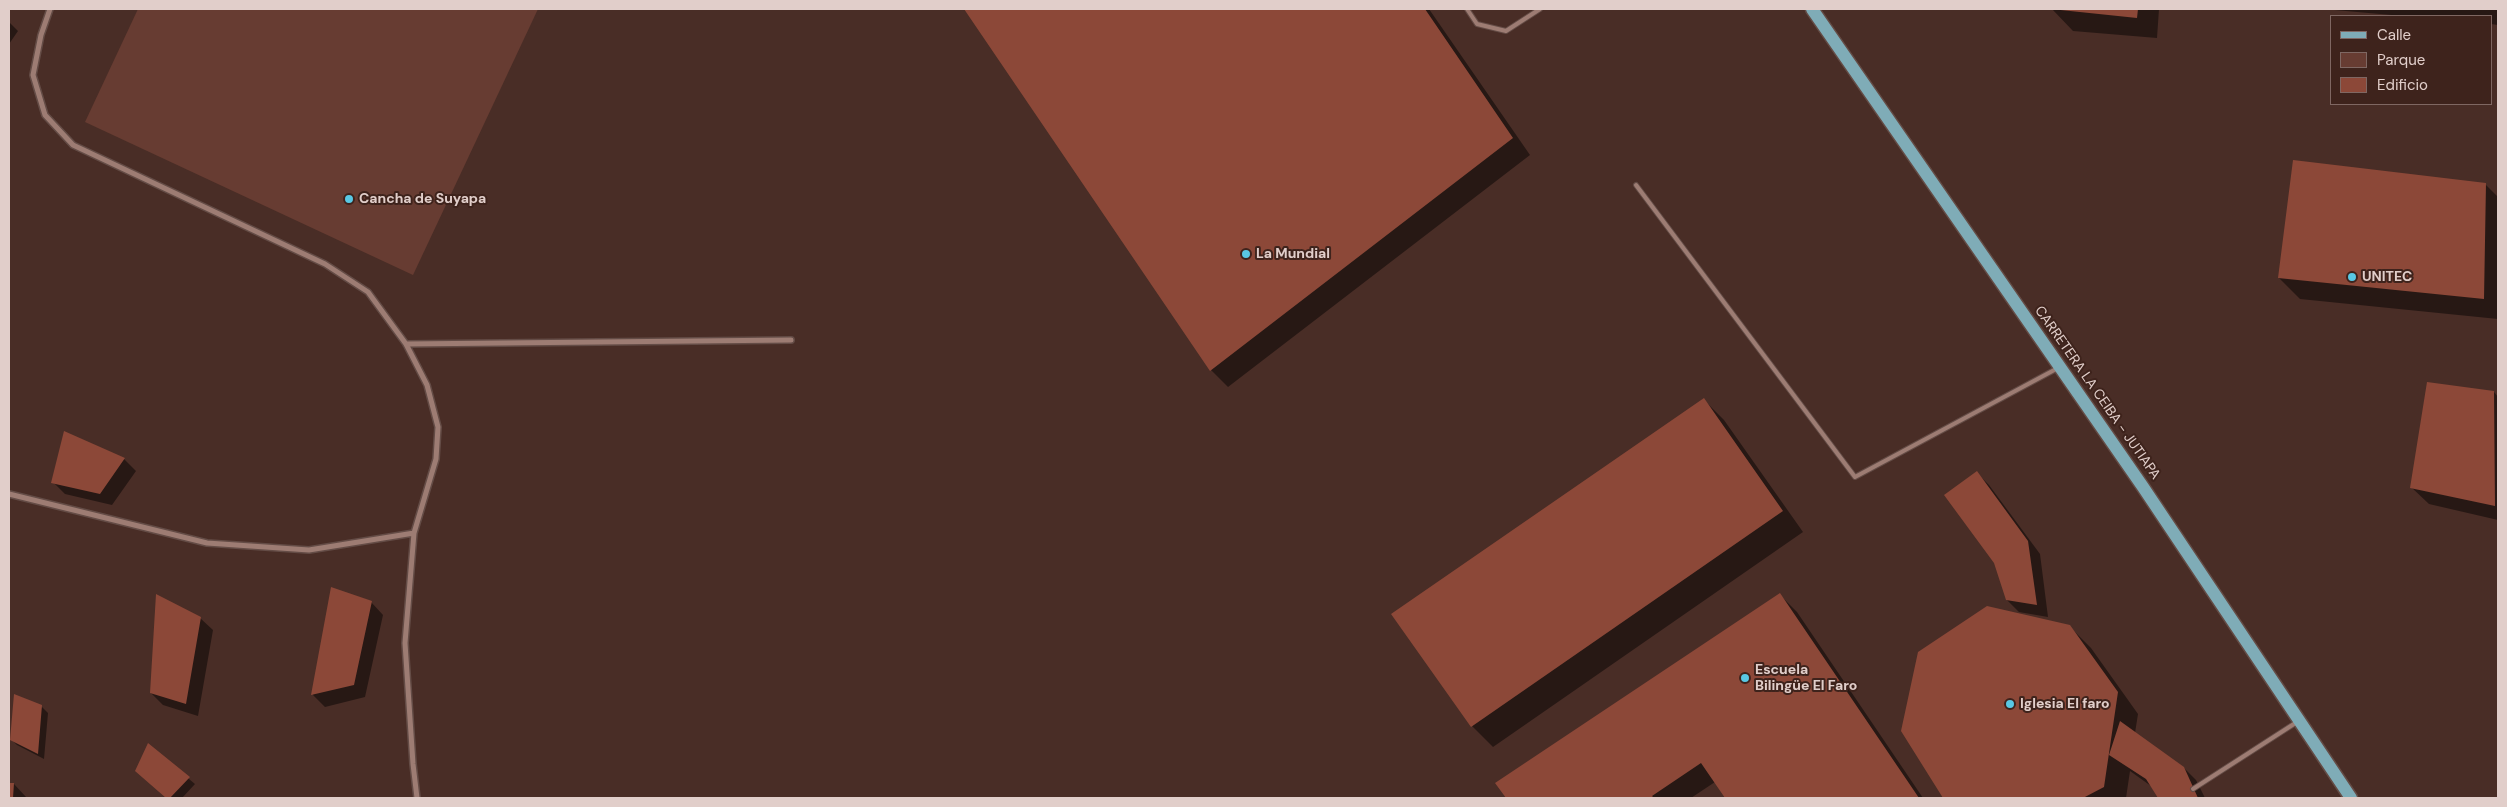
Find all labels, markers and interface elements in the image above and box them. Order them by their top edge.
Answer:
legend [2330,15,2492,105]
text: Calle [2377,25,2411,45]
text: Parque [2377,50,2425,70]
text: Edificio [2377,75,2428,95]
place label: Cancha de Suyapa [359,191,486,207]
marker: Cancha de Suyapa [343,193,355,205]
place label: La Mundial [1256,246,1330,262]
marker: La Mundial [1240,248,1252,260]
place label: UNITEC [2362,269,2412,285]
marker: UNITEC [2346,271,2358,283]
street label: CARRETERA LA CEIBA - JUTIAPA [2031,303,2163,483]
place label: Escuela Bilingüe El Faro [1755,662,1857,694]
marker: Escuela Bilingüe El Faro [1739,672,1751,684]
place label: Iglesia El faro [2020,696,2110,712]
marker: Iglesia El faro [2004,698,2016,710]

